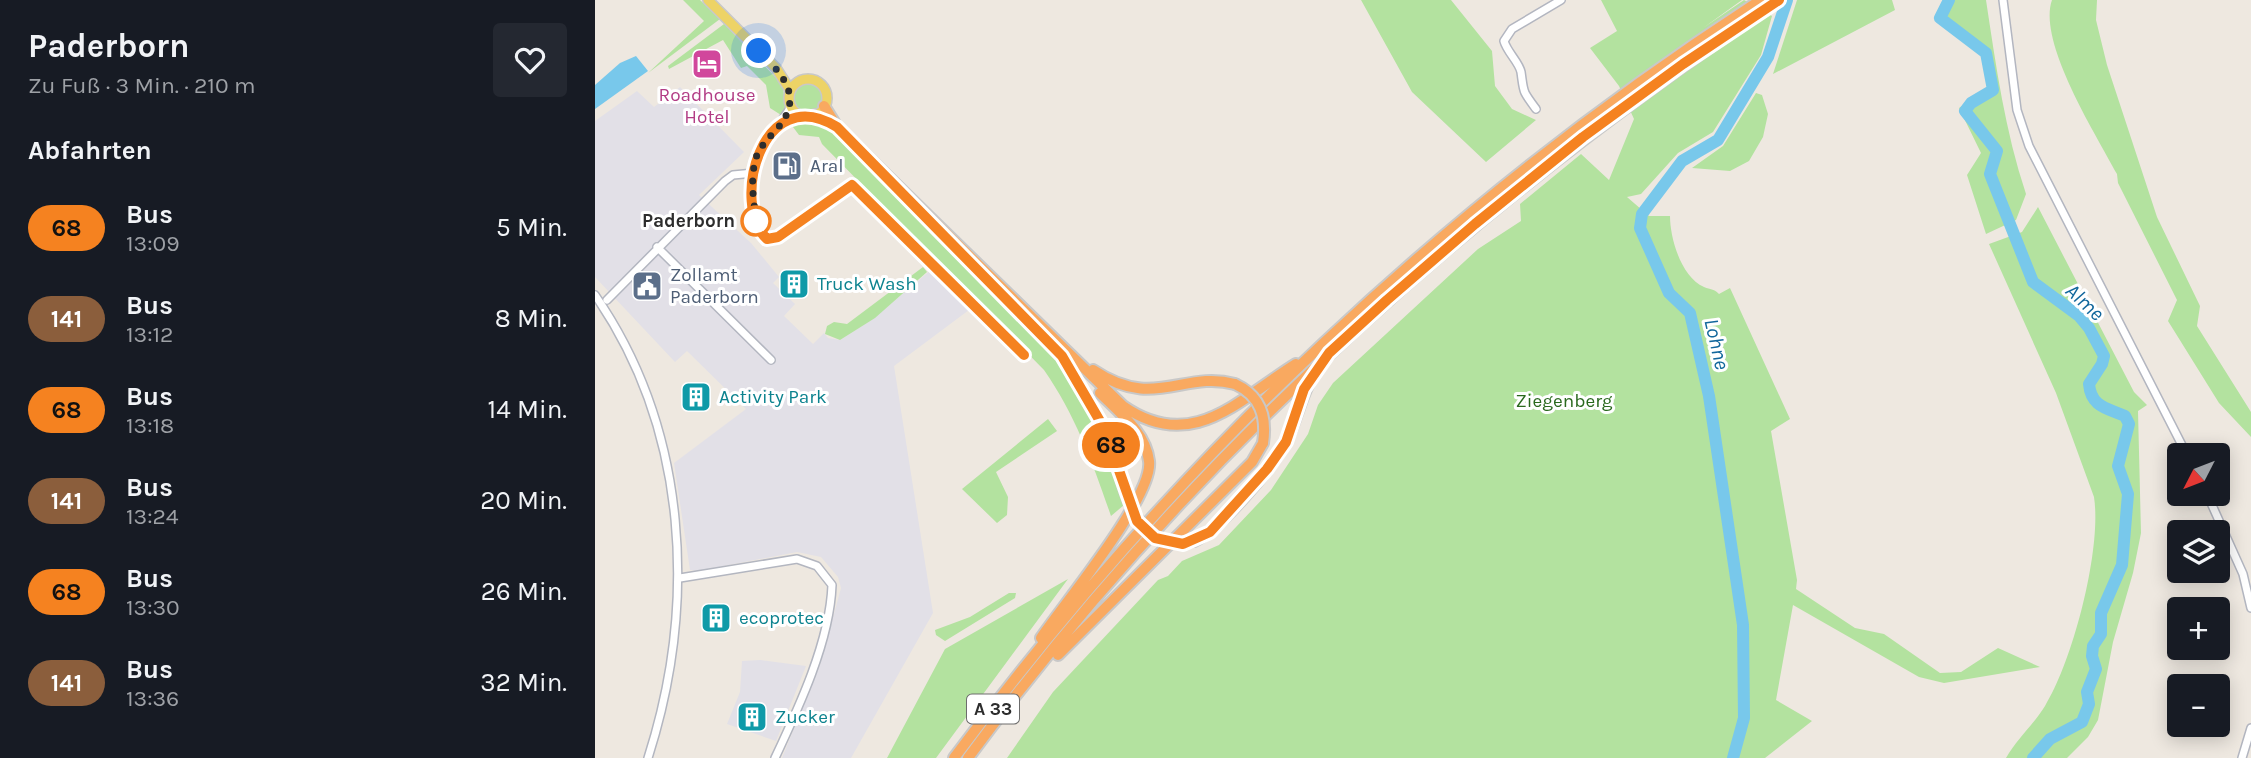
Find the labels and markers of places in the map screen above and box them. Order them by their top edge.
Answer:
hotel icon: Roadhouse Hotel [690,47,724,81]
place label: Roadhouse Hotel [659,84,755,128]
fuel station icon: Aral [770,149,804,183]
place label: Aral [810,155,844,177]
marker: Paderborn [741,206,771,236]
place label: Paderborn [642,210,735,232]
place label: Zollamt Paderborn [670,264,759,308]
building icon: Truck Wash [777,267,811,301]
public building icon: Zollamt Paderborn [630,269,664,303]
place label: Truck Wash [817,273,917,295]
building icon: Activity Park [679,380,713,414]
place label: Activity Park [719,386,827,408]
building icon: ecoprotec [699,601,733,635]
place label: ecoprotec [739,607,824,629]
building icon: Zucker [735,700,769,734]
place label: Zucker [775,706,835,728]

